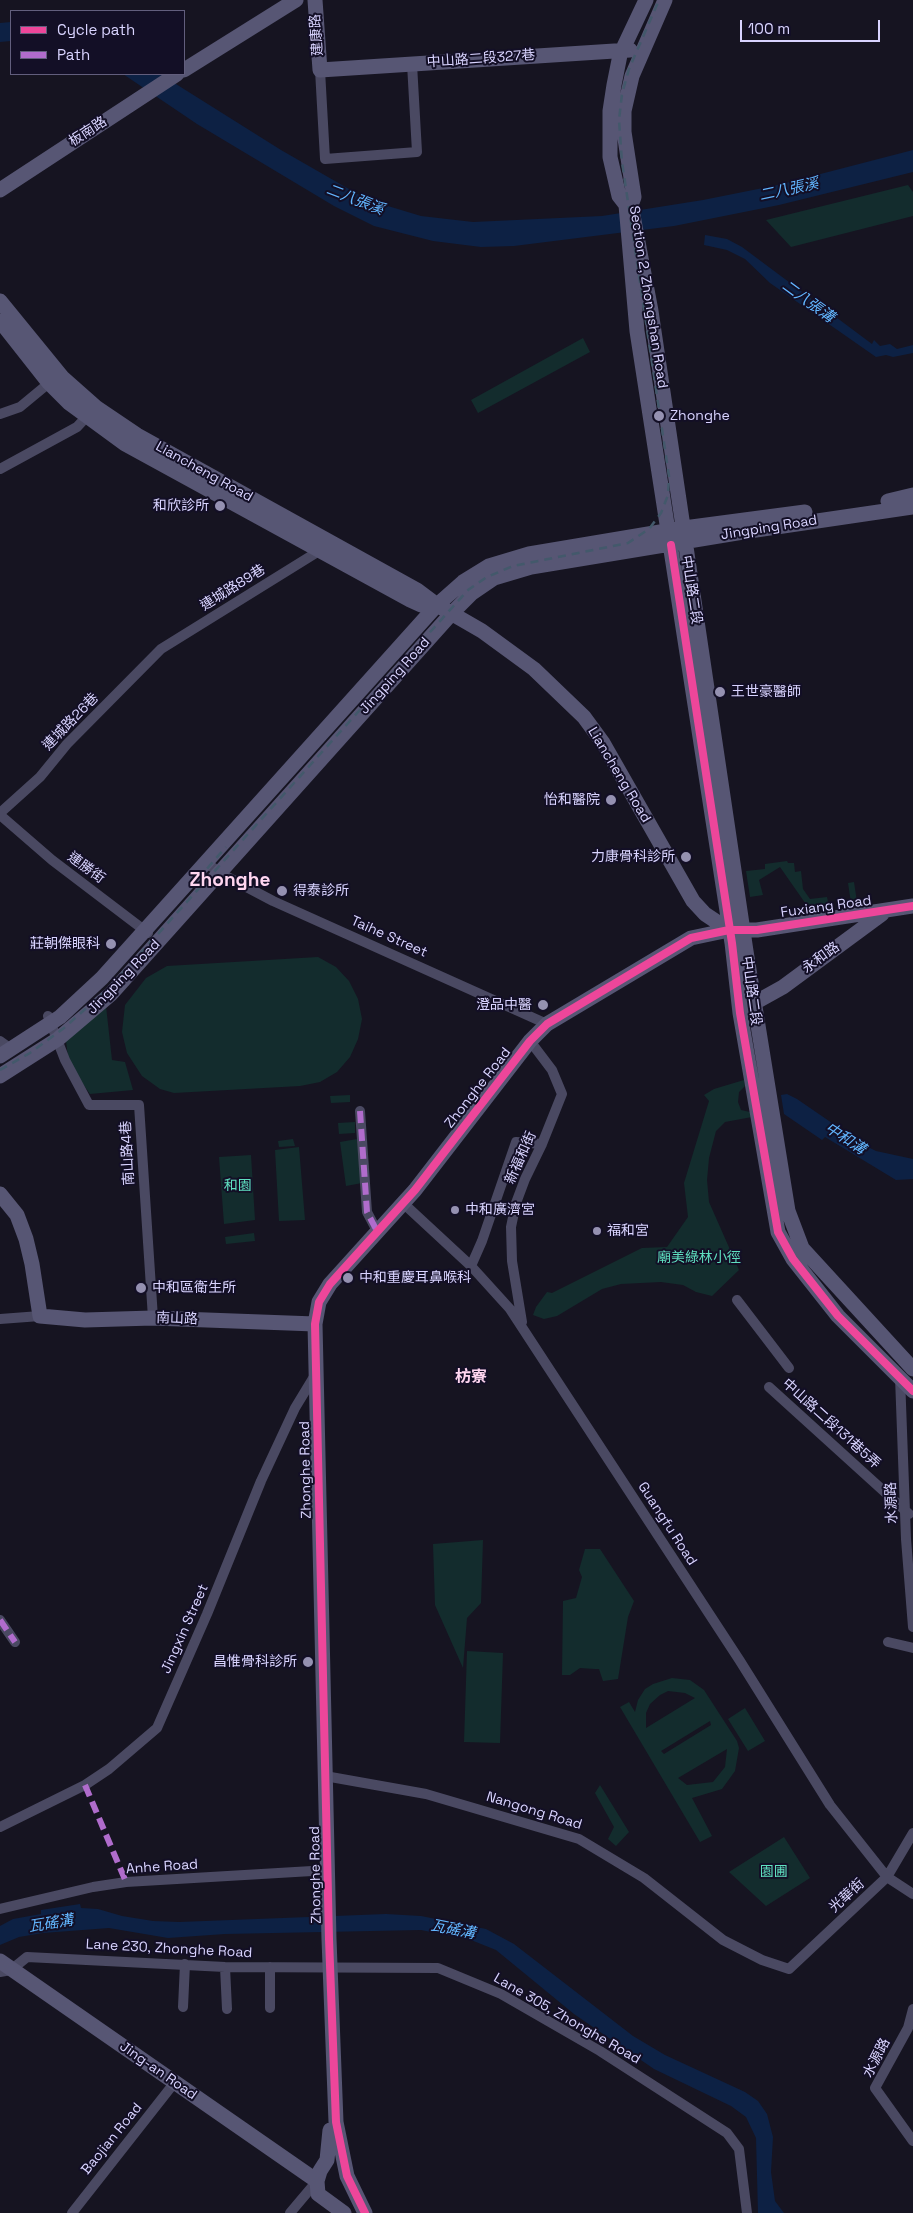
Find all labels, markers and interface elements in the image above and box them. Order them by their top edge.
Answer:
legend [10,10,185,75]
scale bar [743,10,883,42]
street label: 建康路 [307,13,327,57]
text: 100 m [748,19,790,38]
text: Cycle path [57,20,135,39]
text: Path [57,45,90,64]
street label: 中山路二段327巷 [426,47,536,71]
street label: 板南路 [66,114,110,150]
water label: 二八張溪 [758,175,820,205]
water label: 二八張溪 [324,181,386,219]
street label: Section 2, Zhongshan Road [625,204,671,390]
water label: 二八張溝 [778,277,838,327]
place label: Zhonghe [670,408,730,424]
marker: Zhonghe [652,409,666,423]
street label: Liancheng Road [152,438,256,506]
place label: 和欣診所 [153,498,209,514]
marker: 和欣診所 [213,499,227,513]
street label: Jingping Road [720,512,818,544]
street label: 中山路二段 [677,554,705,626]
street label: 連城路89巷 [197,561,269,615]
street label: Jingping Road [356,634,434,718]
place label: 王世豪醫師 [731,684,801,700]
marker: 王世豪醫師 [713,685,727,699]
street label: 連城路26巷 [40,690,102,754]
street label: Liancheng Road [584,724,654,826]
place label: 怡和醫院 [544,792,600,808]
marker: 怡和醫院 [604,793,618,807]
street label: 連勝街 [64,849,108,887]
place label: 力康骨科診所 [591,849,675,865]
marker: 力康骨科診所 [679,850,693,864]
district label: Zhonghe [190,870,270,892]
place label: 得泰診所 [293,883,349,899]
marker: 得泰診所 [275,884,289,898]
street label: Fuxiang Road [780,892,872,922]
street label: Taihe Street [348,913,430,961]
place label: 莊朝傑眼科 [30,936,100,952]
street label: Jingping Road [84,936,164,1018]
marker: 莊朝傑眼科 [104,937,118,951]
street label: 永和路 [799,939,843,977]
street label: 中山路二段 [738,955,764,1027]
place label: 澄品中醫 [476,997,532,1013]
marker: 澄品中醫 [536,998,550,1012]
street label: Zhonghe Road [441,1044,515,1132]
water label: 中和溝 [821,1119,869,1159]
street label: 南山路4巷 [118,1120,138,1186]
street label: 新福和街 [502,1129,540,1187]
park label: 和園 [224,1178,252,1194]
place label: 中和廣濟宮 [465,1202,535,1218]
marker: 中和廣濟宮 [449,1204,461,1216]
place label: 福和宮 [607,1223,649,1239]
marker: 福和宮 [591,1225,603,1237]
park label: 廟美綠林小徑 [657,1250,741,1266]
place label: 中和重慶耳鼻喉科 [359,1270,471,1286]
marker: 中和重慶耳鼻喉科 [341,1271,355,1285]
place label: 中和區衛生所 [152,1280,236,1296]
marker: 中和區衛生所 [134,1281,148,1295]
street label: 南山路 [156,1310,198,1328]
district label: 枋寮 [455,1368,487,1388]
street label: 中山路二段131巷5弄 [778,1375,884,1473]
street label: Zhonghe Road [297,1421,315,1519]
street label: Guangfu Road [634,1479,700,1569]
street label: 水源路 [883,1482,901,1524]
street label: Jingxin Street [158,1582,212,1676]
place label: 昌惟骨科診所 [213,1654,297,1670]
marker: 昌惟骨科診所 [301,1655,315,1669]
street label: Nangong Road [484,1788,584,1834]
street label: Zhonghe Road [307,1826,325,1924]
street label: Anhe Road [125,1856,199,1878]
park label: 園圃 [760,1864,788,1880]
street label: 光華街 [826,1876,868,1916]
water label: 瓦磘溝 [27,1912,75,1936]
water label: 瓦磘溝 [429,1917,477,1943]
street label: Lane 230, Zhonghe Road [85,1936,253,1962]
street label: Lane 305, Zhonghe Road [491,1970,643,2068]
street label: 水源路 [860,2035,894,2081]
street label: Jing-an Road [116,2038,200,2104]
street label: Baojian Road [78,2100,146,2178]

